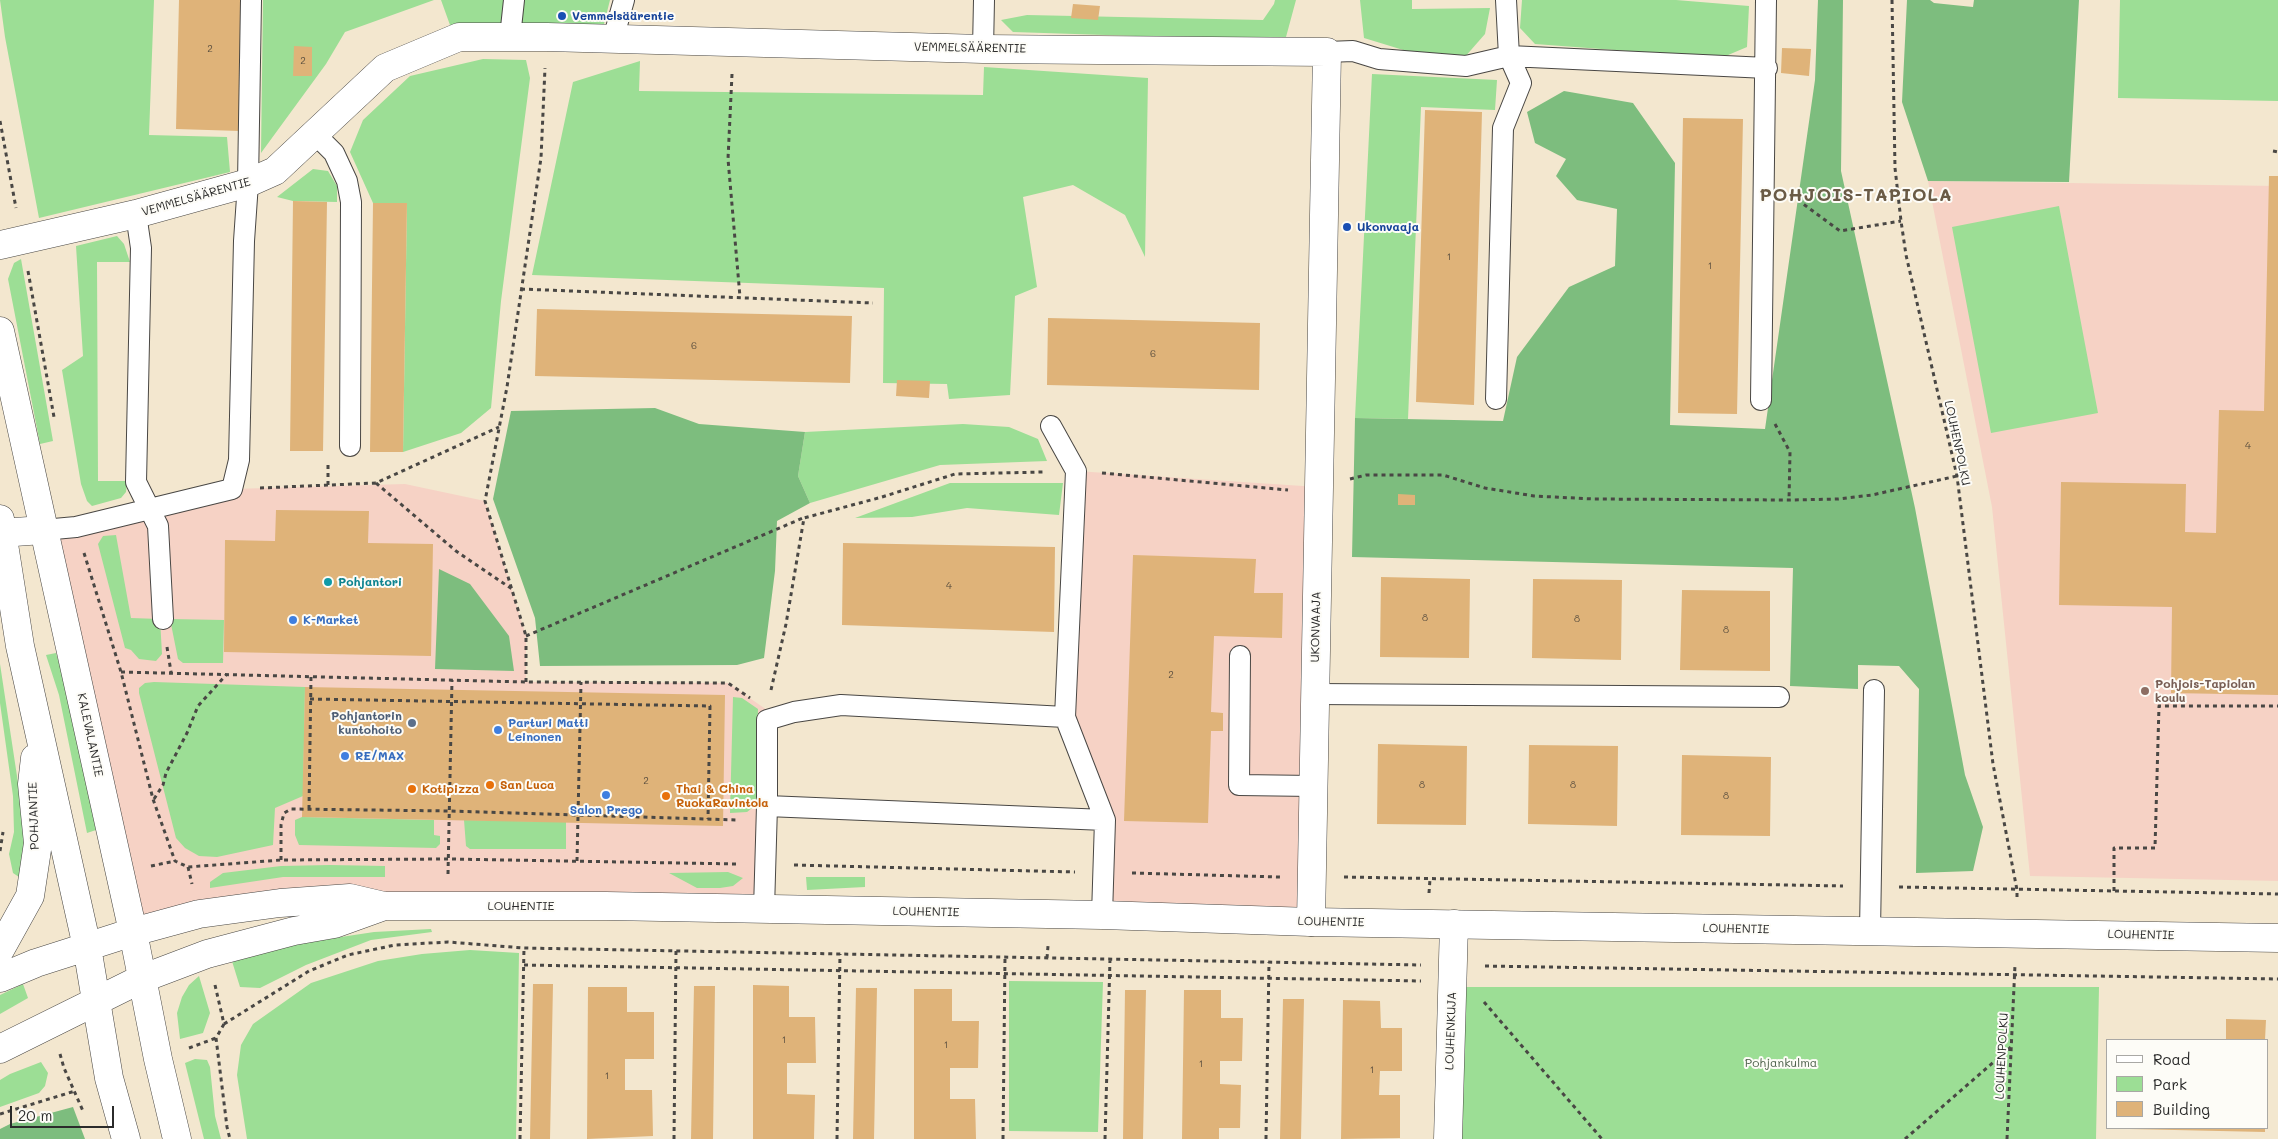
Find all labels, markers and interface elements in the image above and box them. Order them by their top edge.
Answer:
place label: Vemmelsäärentie [572,9,674,23]
marker: Vemmelsäärentie [556,10,568,22]
street label: VEMMELSÄÄRENTIE [914,40,1026,56]
house number: 2 [207,43,213,55]
house number: 2 [300,55,306,67]
street label: VEMMELSÄÄRENTIE [140,175,252,219]
district label: POHJOIS-TAPIOLA [1758,184,1954,206]
place label: Ukonvaaja [1357,220,1419,234]
marker: Ukonvaaja [1341,221,1353,233]
house number: 1 [1447,251,1451,263]
house number: 1 [1708,260,1712,272]
house number: 6 [691,340,697,352]
house number: 6 [1150,348,1156,360]
street label: LOUHENPOLKU [1941,399,1973,487]
house number: 4 [2245,440,2251,452]
place label: Pohjantori [338,575,402,589]
marker: Pohjantori [322,576,334,588]
house number: 4 [946,580,952,592]
street label: UKONVAAJA [1308,591,1324,663]
house number: 8 [1422,612,1428,624]
place label: K-Market [303,613,358,627]
house number: 8 [1574,613,1580,625]
marker: K-Market [287,614,299,626]
house number: 8 [1723,624,1729,636]
house number: 2 [1168,669,1174,681]
place label: Pohjois-Tapiolan koulu [2155,677,2255,705]
marker: Pohjois-Tapiolan koulu [2139,685,2151,697]
street label: KALEVALANTIE [74,692,106,778]
place label: Pohjantorin kuntohoito [331,709,402,737]
place label: Parturi Matti Leinonen [508,716,588,744]
marker: Pohjantorin kuntohoito [406,717,418,729]
marker: Parturi Matti Leinonen [492,724,504,736]
place label: RE/MAX [355,749,404,763]
marker: RE/MAX [339,750,351,762]
house number: 2 [643,775,649,787]
place label: San Luca [500,778,554,792]
marker: San Luca [484,779,496,791]
house number: 8 [1419,779,1425,791]
house number: 8 [1570,779,1576,791]
street label: POHJANTIE [26,782,42,850]
place label: Kotipizza [422,782,479,796]
place label: Thai & China RuokaRavintola [676,782,769,810]
marker: Kotipizza [406,783,418,795]
marker: Salon Prego [600,789,612,801]
marker: Thai & China RuokaRavintola [660,790,672,802]
house number: 8 [1723,790,1729,802]
place label: Salon Prego [570,803,642,817]
street label: LOUHENTIE [488,899,554,913]
street label: LOUHENTIE [892,904,960,920]
street label: LOUHENTIE [1297,914,1365,930]
street label: LOUHENTIE [1702,921,1770,937]
street label: LOUHENTIE [2107,927,2175,943]
street label: LOUHENKUJA [1442,992,1460,1070]
street label: LOUHENPOLKU [1993,1012,2011,1100]
house number: 1 [782,1034,786,1046]
house number: 1 [944,1039,948,1051]
legend [2106,1039,2268,1129]
text: Road [2153,1049,2190,1069]
park label: Pohjankulma [1745,1056,1817,1070]
house number: 1 [1199,1058,1203,1070]
house number: 1 [1370,1064,1374,1076]
house number: 1 [605,1070,609,1082]
text: Park [2153,1074,2187,1094]
scale bar [12,1096,116,1128]
text: Building [2153,1099,2210,1119]
text: 20 m [18,1105,52,1125]

